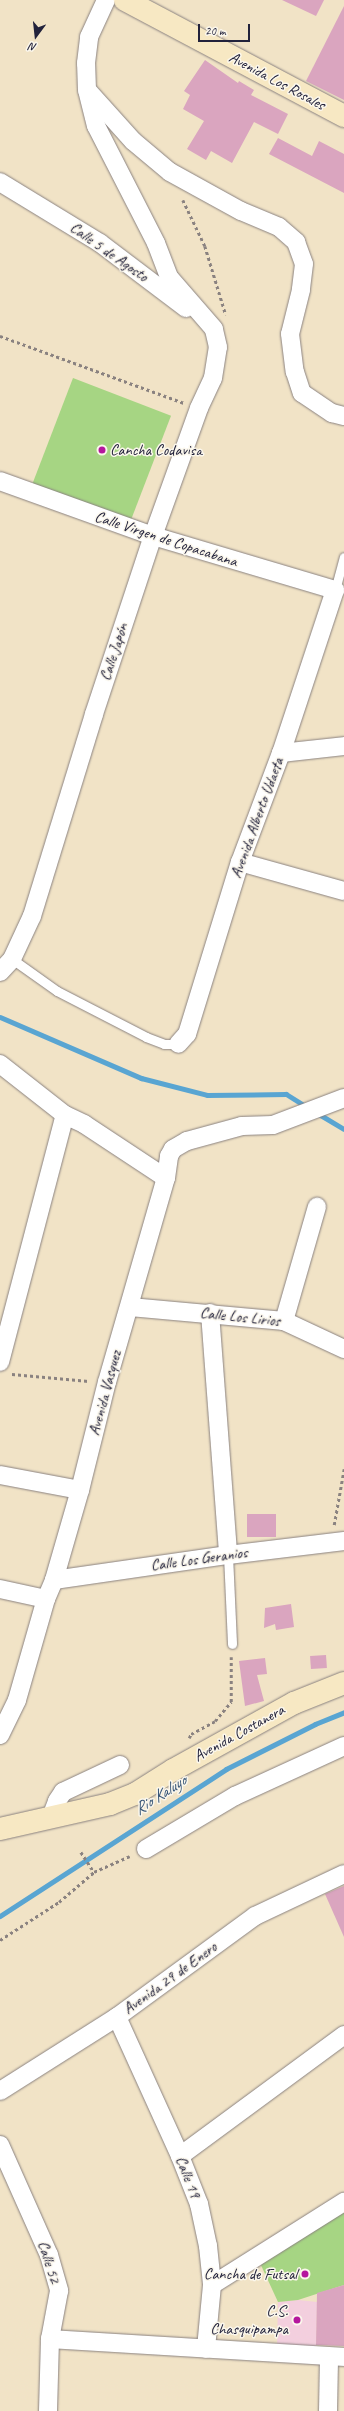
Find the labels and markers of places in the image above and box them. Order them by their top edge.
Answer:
place label: Cancha Codavisa [110,440,202,460]
marker: Cancha Codavisa [97,445,107,455]
place label: Cancha de Futsal [204,2264,297,2284]
marker: Cancha de Futsal [300,2269,310,2279]
place label: C.S. Chasquipampa [210,2301,288,2339]
marker: C.S. Chasquipampa [291,2314,303,2326]

